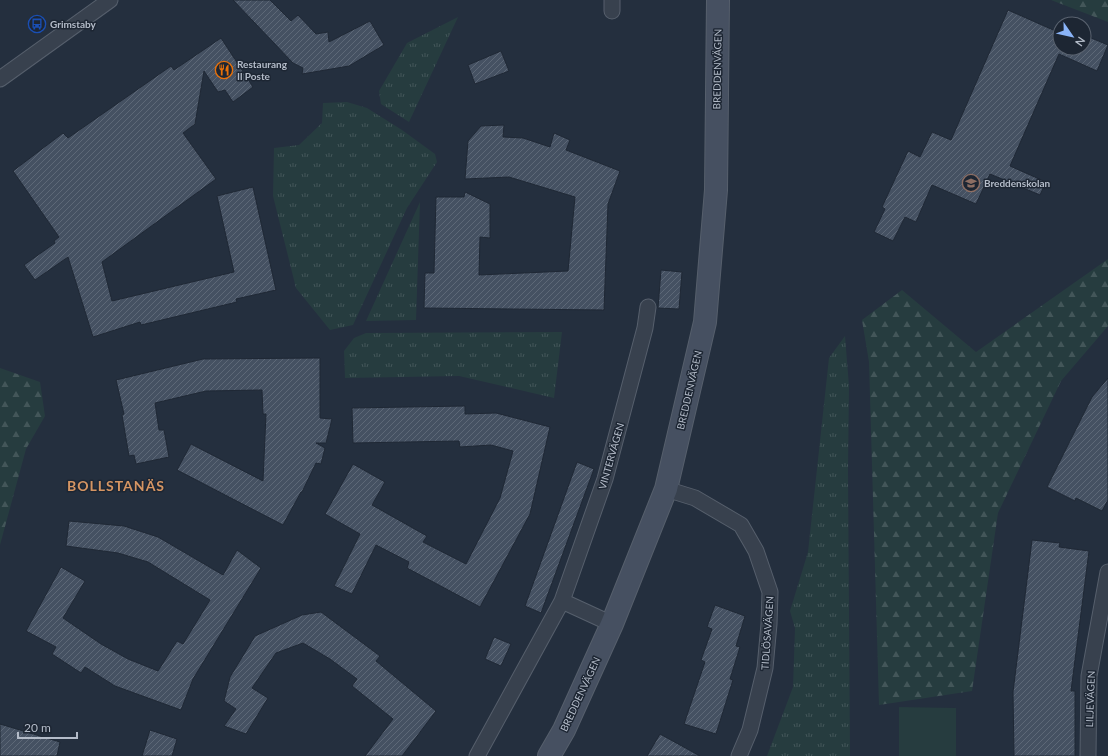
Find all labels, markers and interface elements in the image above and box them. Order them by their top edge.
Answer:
bus stop icon: Grimstaby [27,14,47,34]
north arrow [1052,16,1092,56]
place label: Grimstaby [50,18,97,30]
street label: BREDDENVÄGEN [710,29,724,109]
text: N [1073,35,1088,49]
place label: Restaurang Il Poste [237,58,288,82]
restaurant icon: Restaurang Il Poste [214,60,234,80]
school or university icon: Breddenskolan [961,173,981,193]
place label: Breddenskolan [984,177,1051,189]
street label: BREDDENVÄGEN [674,349,704,431]
street label: VINTERVÄGEN [596,421,626,491]
district label: BOLLSTANÄS [67,477,165,494]
street label: TIDLÖSAVÄGEN [758,596,776,670]
street label: BREDDENVÄGEN [558,655,602,733]
street label: LILJEVÄGEN [1083,671,1097,727]
scale bar [18,714,77,740]
text: 20 m [24,720,51,735]

